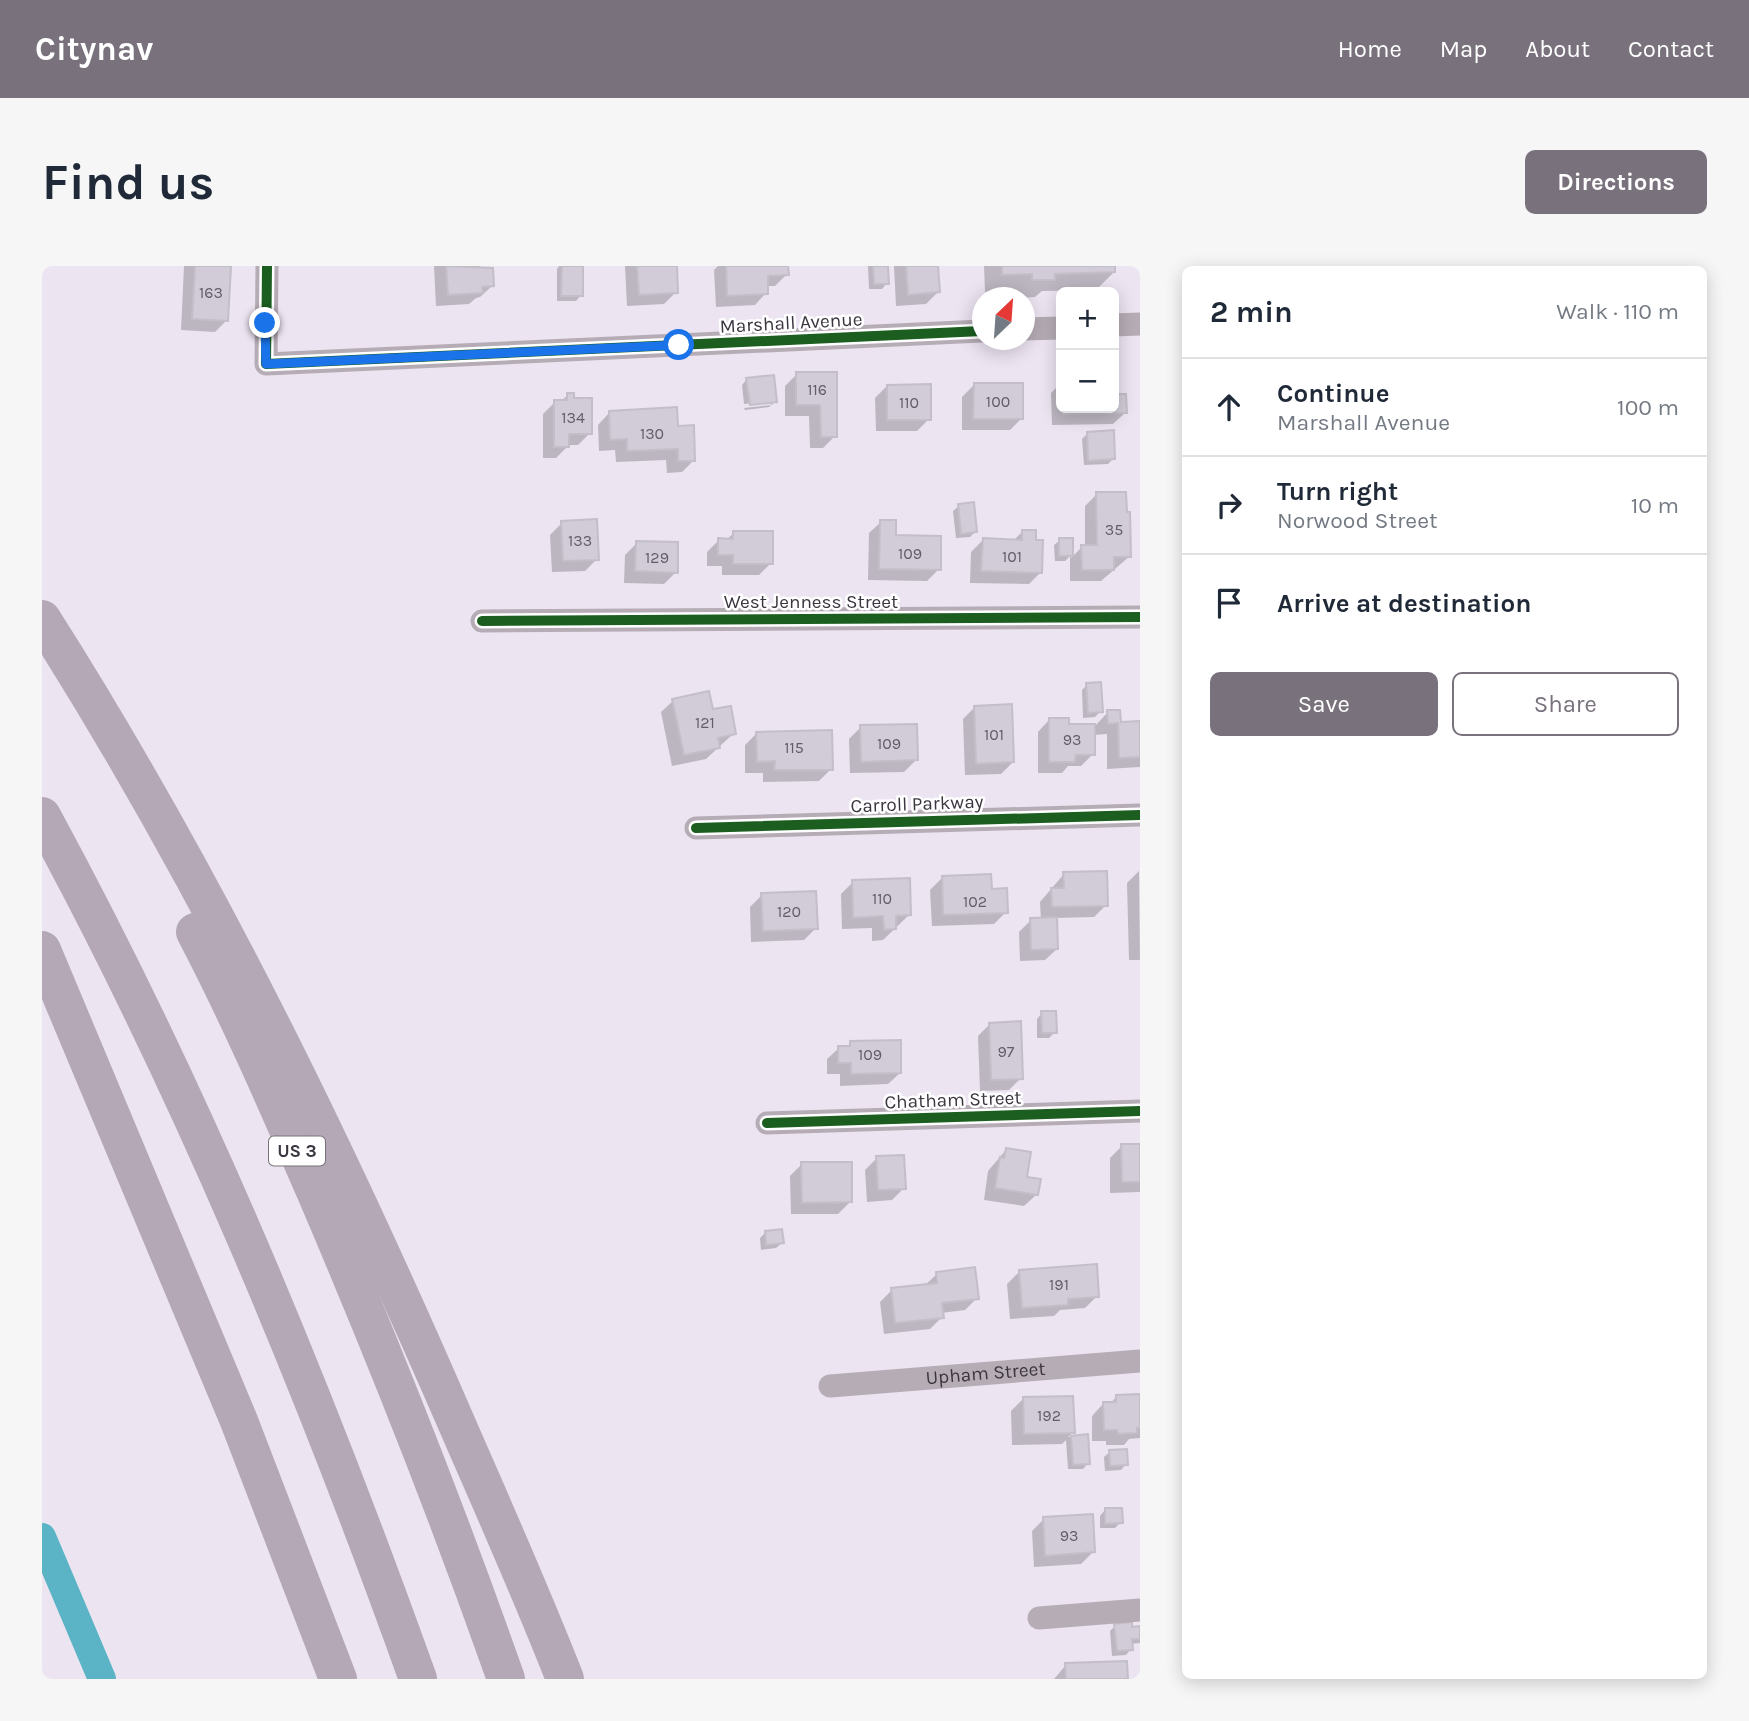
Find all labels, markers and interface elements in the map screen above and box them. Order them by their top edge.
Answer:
text: Citynav [35,30,153,68]
text: Home [1338,35,1402,63]
text: Map [1440,35,1487,63]
text: About [1525,35,1590,63]
text: Contact [1628,35,1714,63]
button: Directions [1525,150,1707,214]
text: Find us [42,154,214,211]
house number: 163 [199,283,223,302]
north arrow [972,287,1035,350]
map controls [1056,287,1119,413]
button: + [1056,287,1119,350]
text: 2 min [1210,294,1293,330]
text: Walk · 110 m [1556,298,1679,325]
route end [249,307,280,338]
street label: Marshall Avenue [719,308,863,338]
route start [663,329,694,360]
button: − [1056,350,1119,413]
text: Continue [1277,378,1389,409]
house number: 116 [807,380,827,399]
icon: ahead [1210,388,1248,426]
house number: 100 [986,392,1010,411]
house number: 110 [899,393,919,412]
text: 100 m [1617,394,1679,421]
house number: 134 [561,408,585,427]
text: Marshall Avenue [1277,409,1450,436]
house number: 130 [640,424,664,443]
text: Turn right [1277,476,1398,507]
icon: right [1210,486,1248,524]
text: 10 m [1631,492,1679,519]
text: Norwood Street [1277,507,1438,534]
house number: 35 [1105,520,1123,539]
house number: 133 [568,531,592,550]
house number: 109 [898,544,922,563]
house number: 101 [1002,547,1022,566]
house number: 129 [645,548,669,567]
icon: arrive [1210,584,1248,622]
text: Arrive at destination [1277,588,1531,619]
street label: West Jenness Street [724,591,898,613]
button: Save [1210,672,1438,736]
button: Share [1452,672,1679,736]
house number: 121 [695,713,715,732]
house number: 101 [984,725,1004,744]
house number: 93 [1063,730,1081,749]
house number: 109 [877,734,901,753]
house number: 115 [784,738,804,757]
street label: Carroll Parkway [850,791,984,817]
house number: 110 [872,889,892,908]
house number: 102 [963,892,987,911]
house number: 120 [777,902,801,921]
house number: 97 [998,1042,1015,1061]
house number: 109 [858,1045,882,1064]
street label: Chatham Street [884,1087,1022,1113]
road number: US 3 [269,1136,325,1166]
house number: 191 [1049,1275,1069,1294]
street label: Upham Street [925,1358,1046,1389]
house number: 192 [1037,1406,1061,1425]
house number: 93 [1060,1526,1078,1545]

